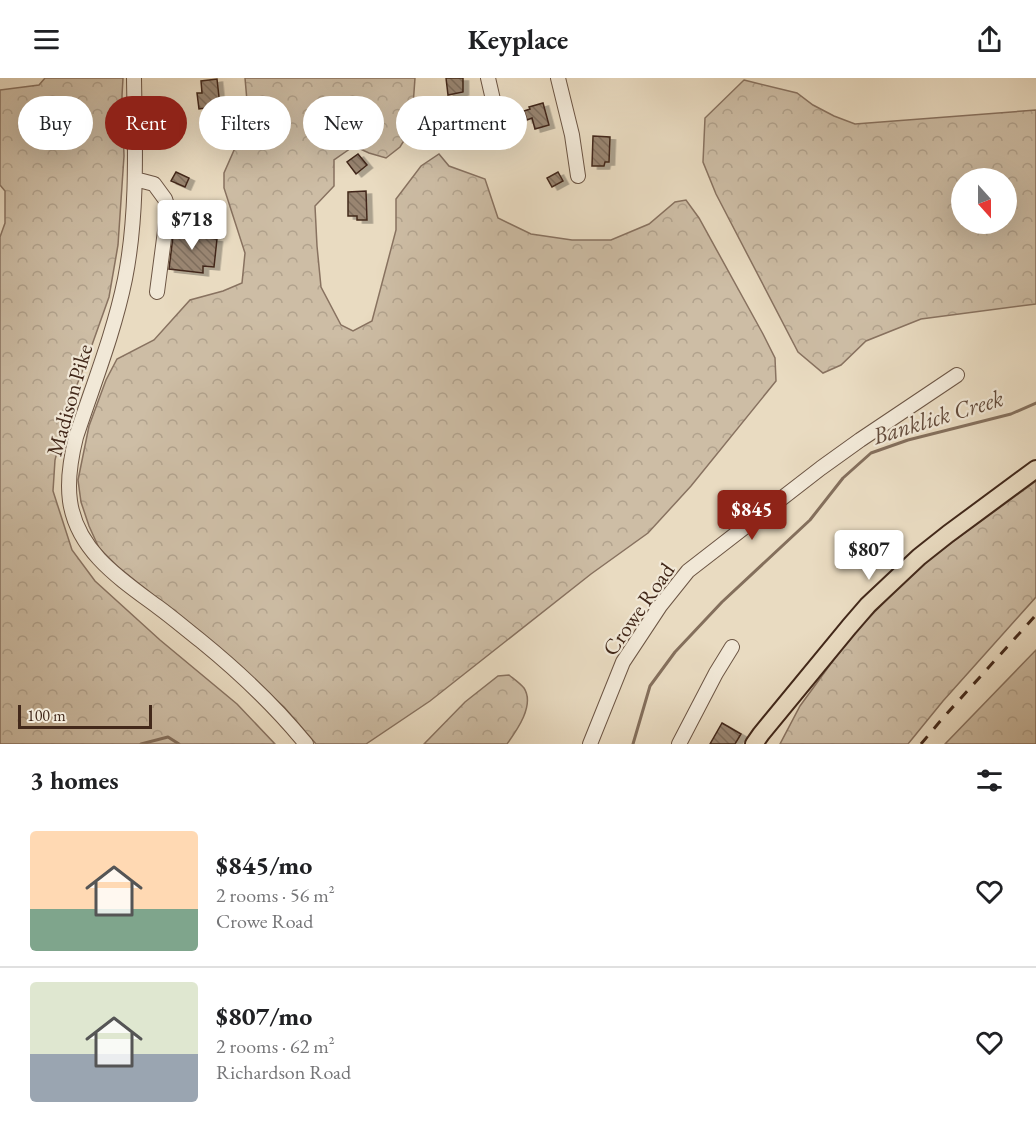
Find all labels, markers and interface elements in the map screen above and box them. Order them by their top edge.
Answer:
text: Keyplace [468,22,568,57]
icon: menu [30,23,63,56]
icon: share [973,23,1006,56]
chip: Buy [18,96,93,150]
chip: Rent [105,96,187,150]
chip: Filters [199,96,291,150]
chip: New [303,96,384,150]
chip: Apartment [396,96,527,150]
north arrow [951,168,1017,234]
map controls [951,168,1017,234]
pin: $718 [156,200,228,251]
text: $718 [172,206,212,232]
street label: Madison Pike [40,340,99,459]
water label: Banklick Creek [868,382,1007,451]
pin: $845 [716,490,788,541]
text: $845 [732,496,772,522]
pin: $807 [833,530,905,581]
text: $807 [849,536,889,562]
street label: Crowe Road [596,556,681,661]
scale bar [18,702,152,730]
text: 100 m [27,705,66,726]
text: 3 homes [30,763,119,797]
icon: filters [973,764,1006,797]
text: $845/mo [216,848,312,882]
icon: home [78,855,150,927]
icon: heart [973,875,1006,908]
text: 2 rooms · 56 m² [216,882,335,908]
text: Crowe Road [216,908,313,934]
text: $807/mo [216,999,312,1033]
icon: home [78,1006,150,1078]
icon: heart [973,1026,1006,1059]
text: 2 rooms · 62 m² [216,1033,335,1059]
text: Richardson Road [216,1059,351,1085]

